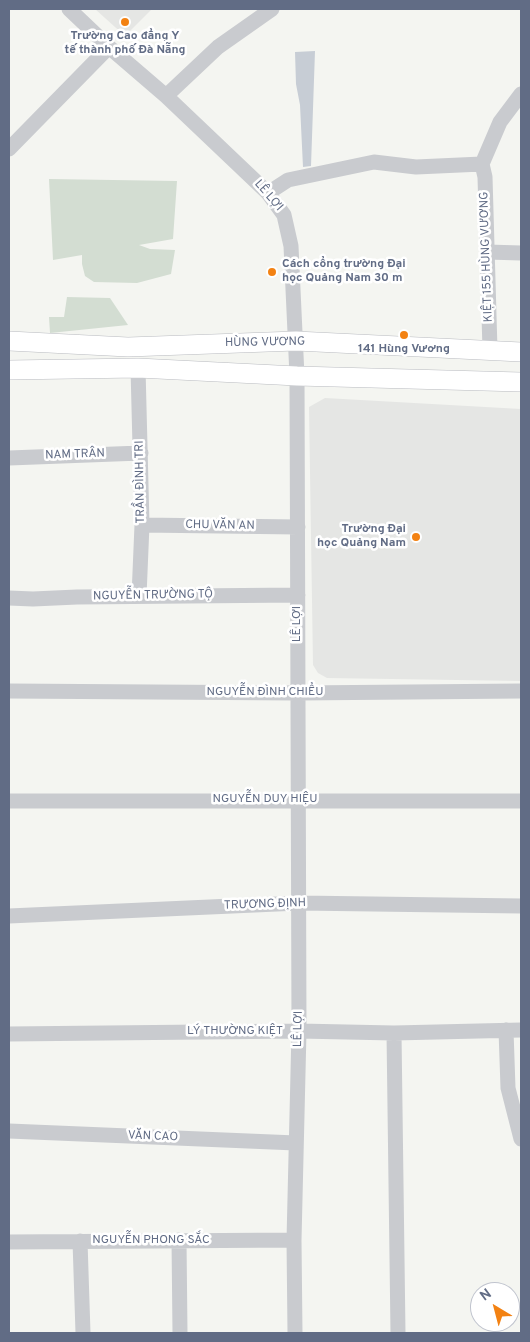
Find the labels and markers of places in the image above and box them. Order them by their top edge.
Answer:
marker: Trường Cao đẳng Y tế thành phố Đà Nẵng [119,16,131,28]
place label: Trường Cao đẳng Y tế thành phố Đà Nẵng [64,30,186,58]
place label: Cách cổng trường Đại học Quảng Nam 30 m [282,258,406,286]
marker: Cách cổng trường Đại học Quảng Nam 30 m [266,266,278,278]
marker: 141 Hùng Vương [398,329,410,341]
place label: 141 Hùng Vương [358,343,450,357]
place label: Trường Đại học Quảng Nam [317,523,406,551]
marker: Trường Đại học Quảng Nam [410,531,422,543]

